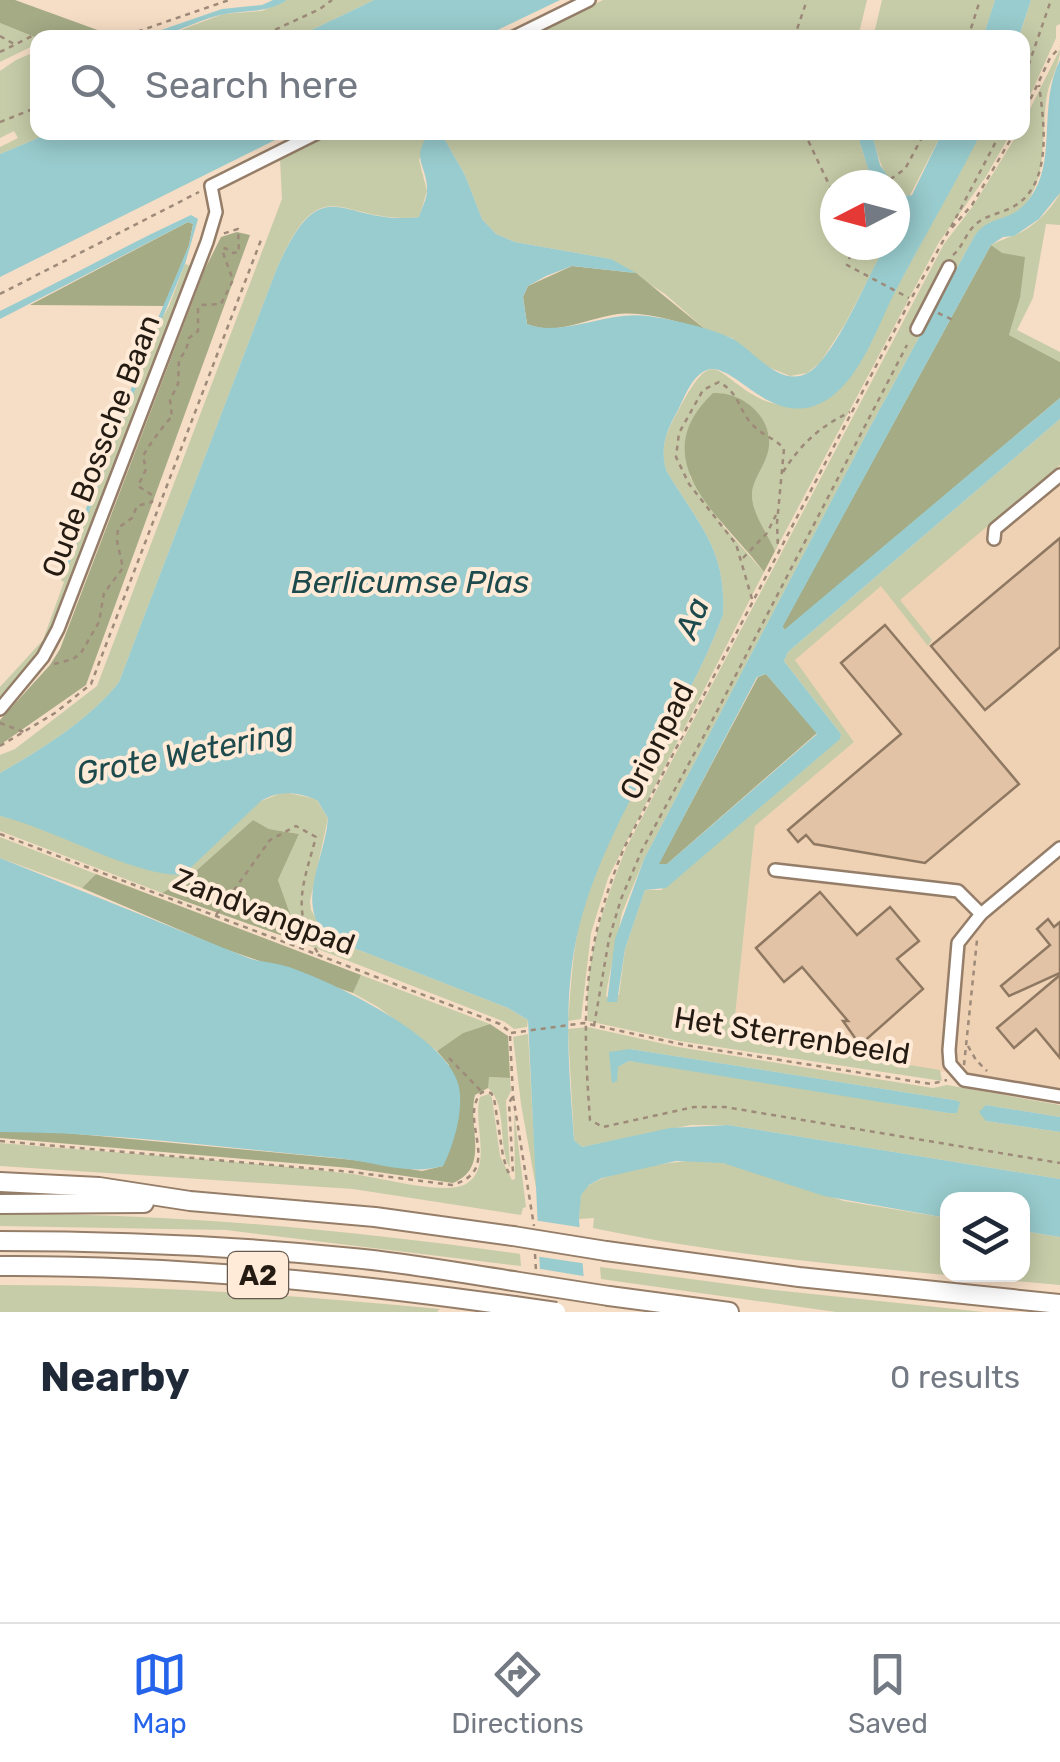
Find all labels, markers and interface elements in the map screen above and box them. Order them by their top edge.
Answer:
search box [30,30,1030,140]
icon: search [65,58,120,113]
text: Search here [145,62,358,108]
north arrow [820,170,910,260]
street label: Oude Bossche Baan [34,310,168,582]
water label: Berlicumse Plas [291,563,529,601]
water label: Aa [666,592,717,646]
street label: Orionpad [612,676,702,806]
water label: Grote Wetering [73,713,297,793]
street label: Zandvangpad [168,861,360,963]
street label: Het Sterrenbeeld [671,1000,913,1072]
map controls [940,1192,1030,1282]
button: layers [940,1192,1030,1282]
road number: A2 [228,1252,288,1298]
text: Nearby [40,1352,190,1402]
text: 0 results [890,1358,1020,1396]
tab: Map [132,1647,187,1740]
tab: Directions [451,1647,584,1740]
tab: Saved [848,1647,928,1740]

